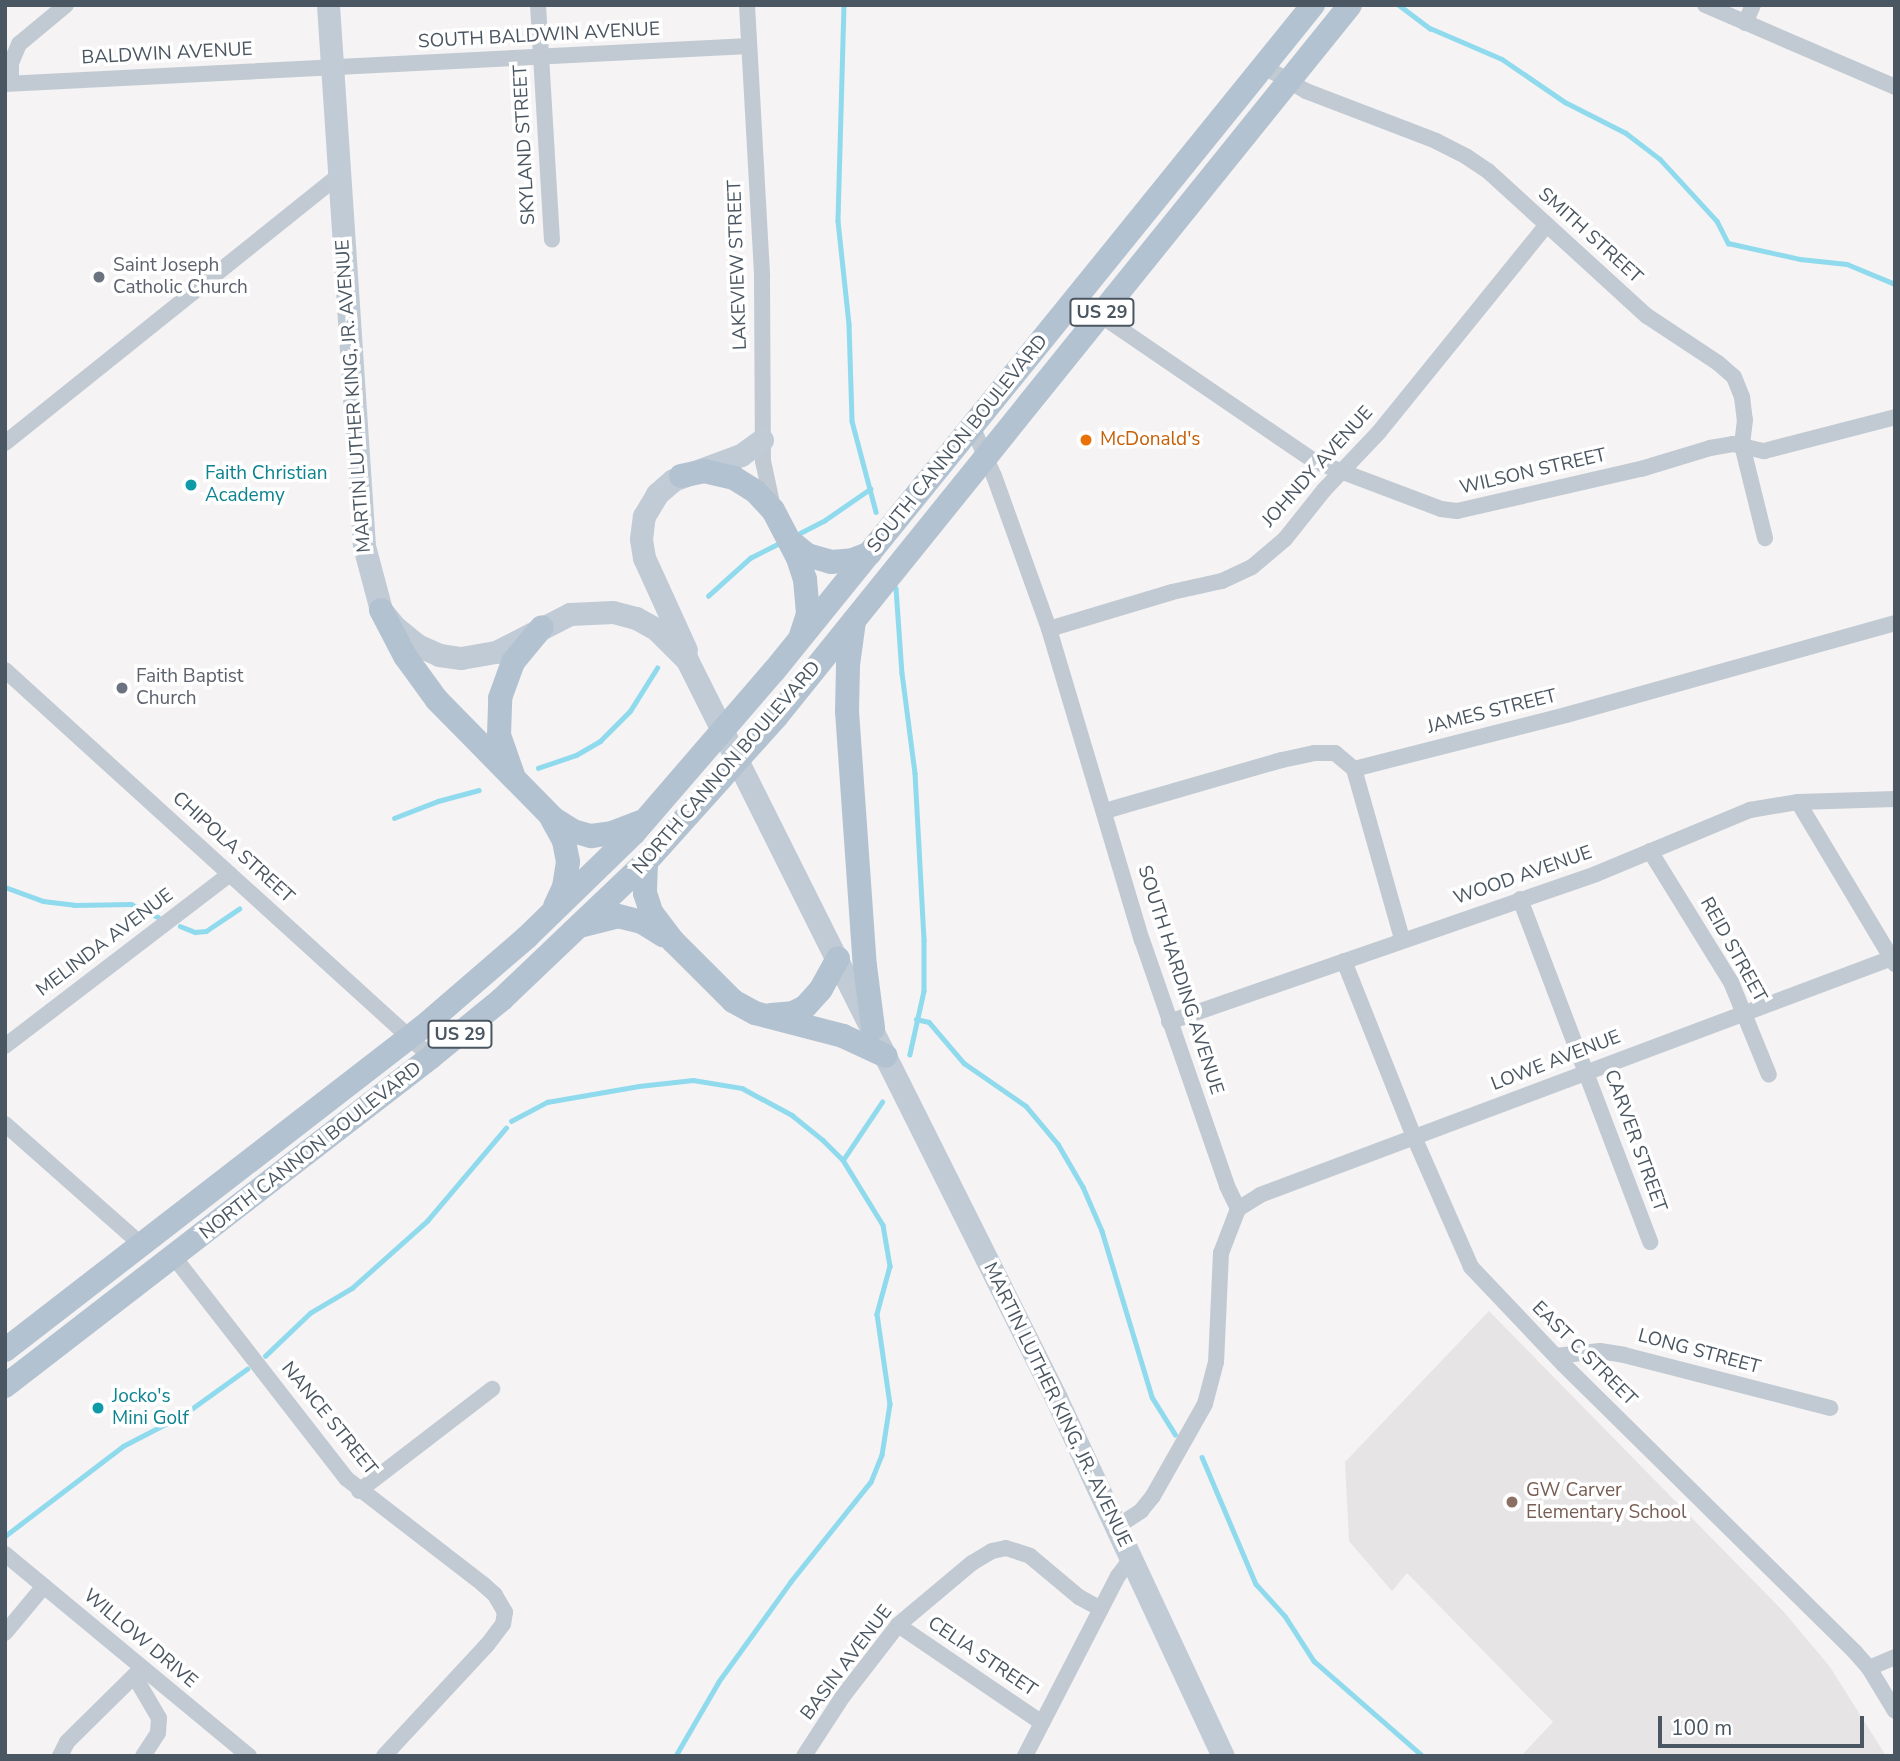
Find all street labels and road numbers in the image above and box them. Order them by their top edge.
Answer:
street label: SOUTH BALDWIN AVENUE [417,18,661,54]
street label: BALDWIN AVENUE [81,38,253,70]
street label: SKYLAND STREET [509,64,541,226]
street label: LAKEVIEW STREET [724,180,752,350]
street label: SMITH STREET [1533,183,1647,289]
street label: MARTIN LUTHER KING, JR. AVENUE [332,239,376,553]
road number: US 29 [1069,298,1135,326]
street label: SOUTH CANNON BOULEVARD [863,330,1053,558]
street label: JOHNDY AVENUE [1258,402,1378,532]
street label: WILSON STREET [1457,444,1609,500]
street label: NORTH CANNON BOULEVARD [628,657,826,879]
street label: JAMES STREET [1425,685,1559,739]
street label: CHIPOLA STREET [167,787,299,909]
street label: WOOD AVENUE [1451,842,1595,910]
street label: SOUTH HARDING AVENUE [1132,863,1228,1097]
street label: MELINDA AVENUE [32,884,178,1002]
street label: REID STREET [1695,894,1771,1006]
road number: US 29 [427,1020,493,1049]
street label: LOWE AVENUE [1488,1026,1624,1096]
street label: NORTH CANNON BOULEVARD [196,1057,426,1245]
street label: CARVER STREET [1599,1067,1671,1215]
street label: MARTIN LUTHER KING, JR. AVENUE [978,1259,1136,1551]
street label: EAST C STREET [1527,1297,1641,1411]
street label: LONG STREET [1635,1325,1763,1379]
street label: NANCE STREET [276,1358,382,1480]
street label: WILLOW DRIVE [78,1585,202,1693]
street label: BASIN AVENUE [796,1601,898,1725]
street label: CELIA STREET [923,1612,1041,1702]

